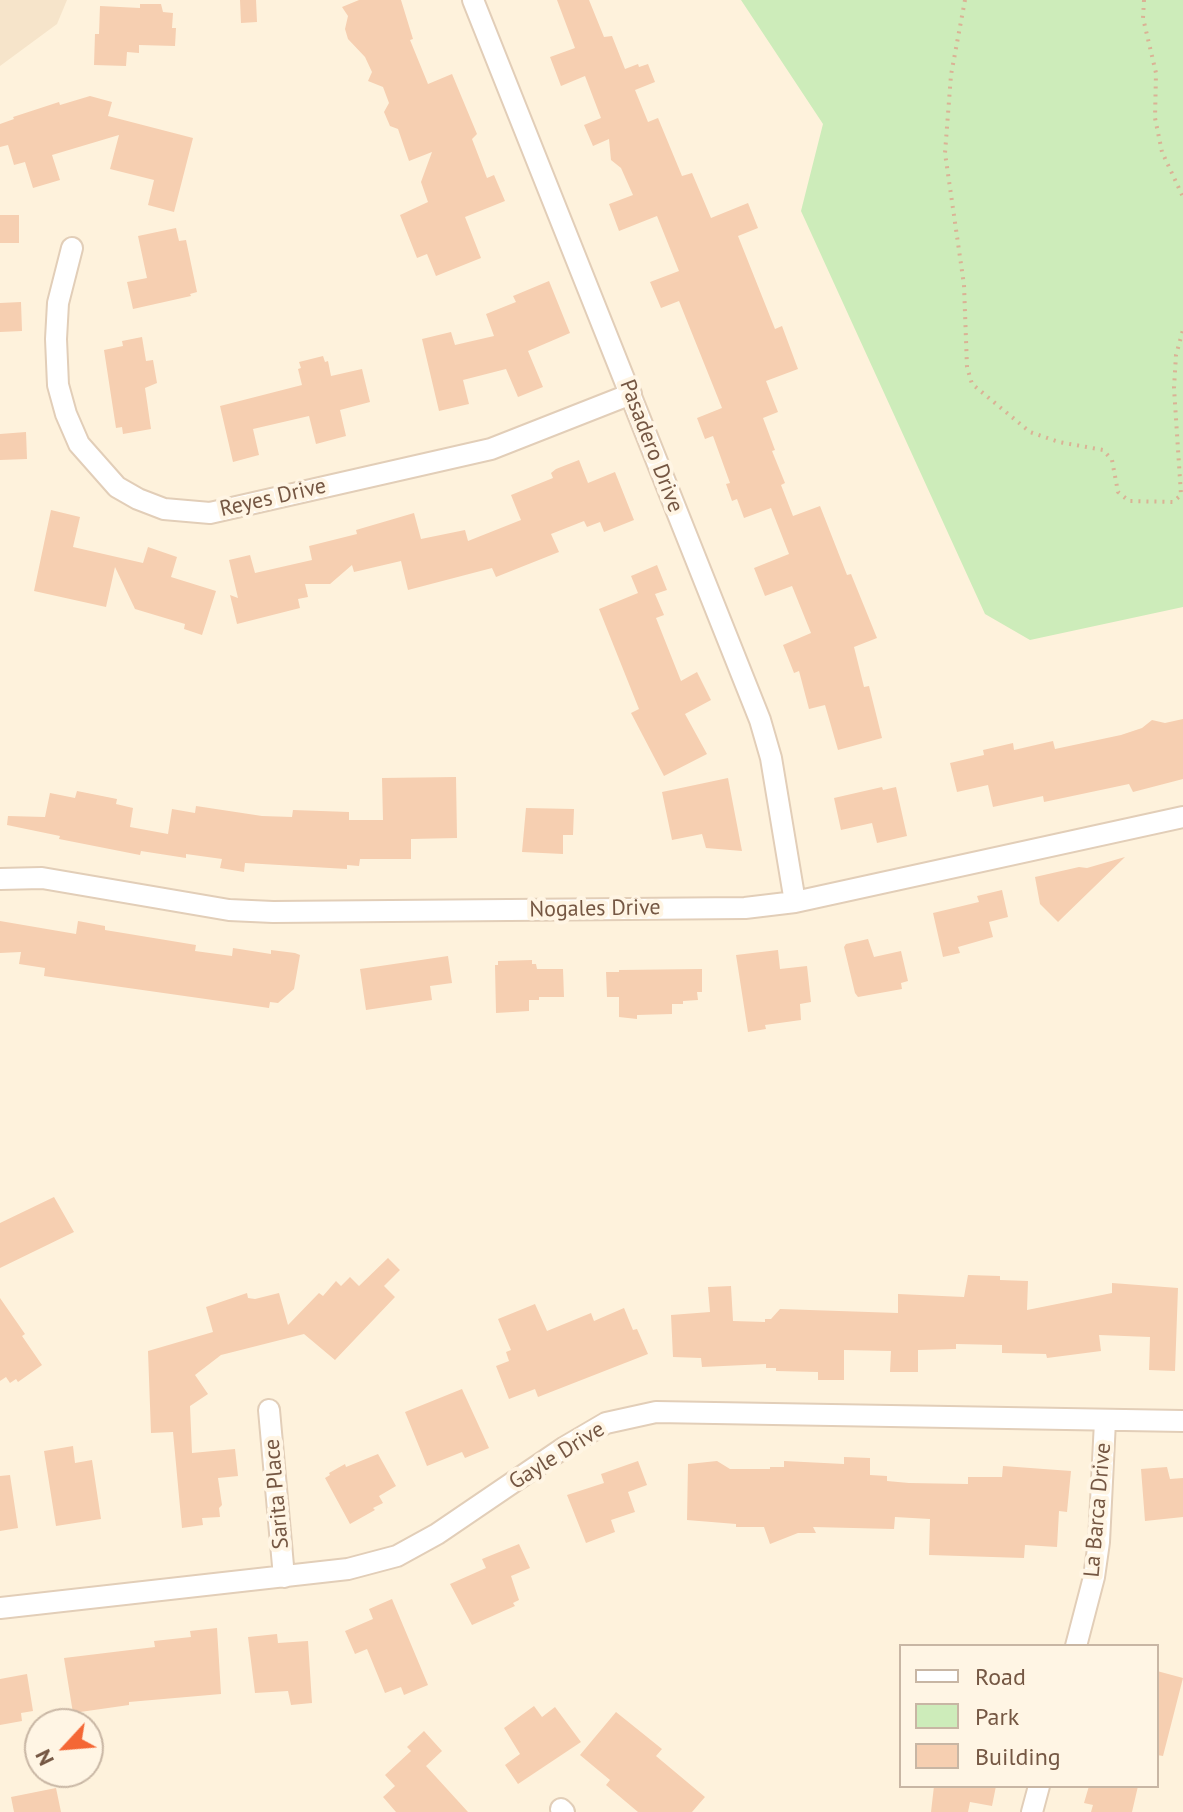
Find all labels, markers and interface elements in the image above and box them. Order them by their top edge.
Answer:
street label: Pasadero Drive [614,376,688,516]
street label: Reyes Drive [217,473,329,523]
street label: Nogales Drive [529,895,661,923]
street label: Gayle Drive [504,1416,610,1496]
street label: Sarita Place [259,1438,295,1550]
street label: La Barca Drive [1079,1442,1117,1578]
legend [899,1644,1159,1788]
text: Road [975,1661,1026,1692]
text: Park [975,1701,1019,1732]
north arrow [24,1708,104,1788]
text: Building [975,1741,1061,1772]
text: N [28,1745,60,1770]

